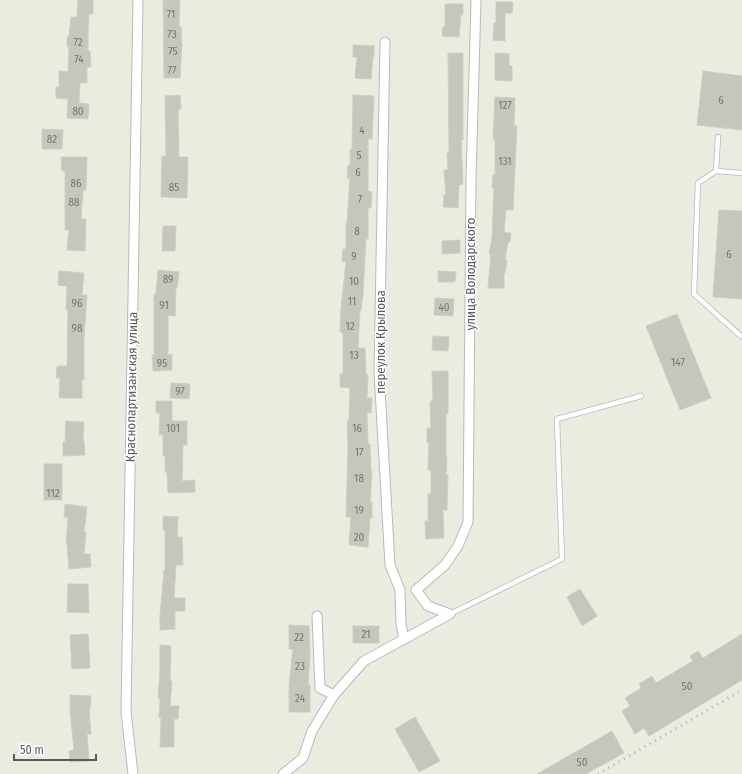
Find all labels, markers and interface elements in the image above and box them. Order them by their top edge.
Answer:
house number: 71 [167,8,175,21]
house number: 73 [167,28,177,41]
house number: 72 [73,36,83,49]
house number: 75 [168,45,178,58]
house number: 74 [74,53,84,66]
house number: 77 [168,64,177,77]
house number: 6 [718,94,724,107]
house number: 127 [498,99,512,112]
house number: 80 [72,105,84,118]
house number: 4 [359,124,365,137]
house number: 82 [47,133,57,146]
house number: 5 [356,149,362,162]
house number: 131 [498,155,512,168]
house number: 6 [355,166,361,179]
house number: 86 [71,177,82,190]
house number: 85 [169,181,179,194]
house number: 7 [358,193,363,206]
house number: 88 [69,196,80,209]
street label: улица Володарского [463,218,478,330]
house number: 8 [354,225,360,238]
house number: 6 [726,248,732,261]
house number: 9 [351,250,357,263]
house number: 89 [163,273,173,286]
house number: 10 [349,275,359,288]
street label: переулок Крылова [373,290,388,394]
house number: 11 [348,295,356,308]
house number: 96 [72,297,83,310]
house number: 91 [159,299,169,312]
house number: 40 [438,301,450,314]
street label: Краснопартизанская улица [123,312,140,462]
house number: 12 [345,320,355,333]
house number: 98 [72,322,83,335]
house number: 13 [349,349,359,362]
house number: 147 [671,356,685,369]
house number: 95 [157,357,167,370]
house number: 97 [175,385,185,398]
house number: 101 [166,422,180,435]
house number: 16 [352,422,362,435]
house number: 17 [355,446,364,459]
house number: 18 [354,472,364,485]
house number: 112 [46,487,60,500]
house number: 19 [354,504,364,517]
house number: 20 [354,531,365,544]
house number: 21 [362,628,370,641]
house number: 22 [294,631,304,644]
house number: 23 [295,660,305,673]
house number: 50 [682,680,693,693]
house number: 24 [295,692,306,705]
scale bar [14,736,96,762]
text: 50 m [20,743,44,757]
house number: 50 [577,756,588,769]

